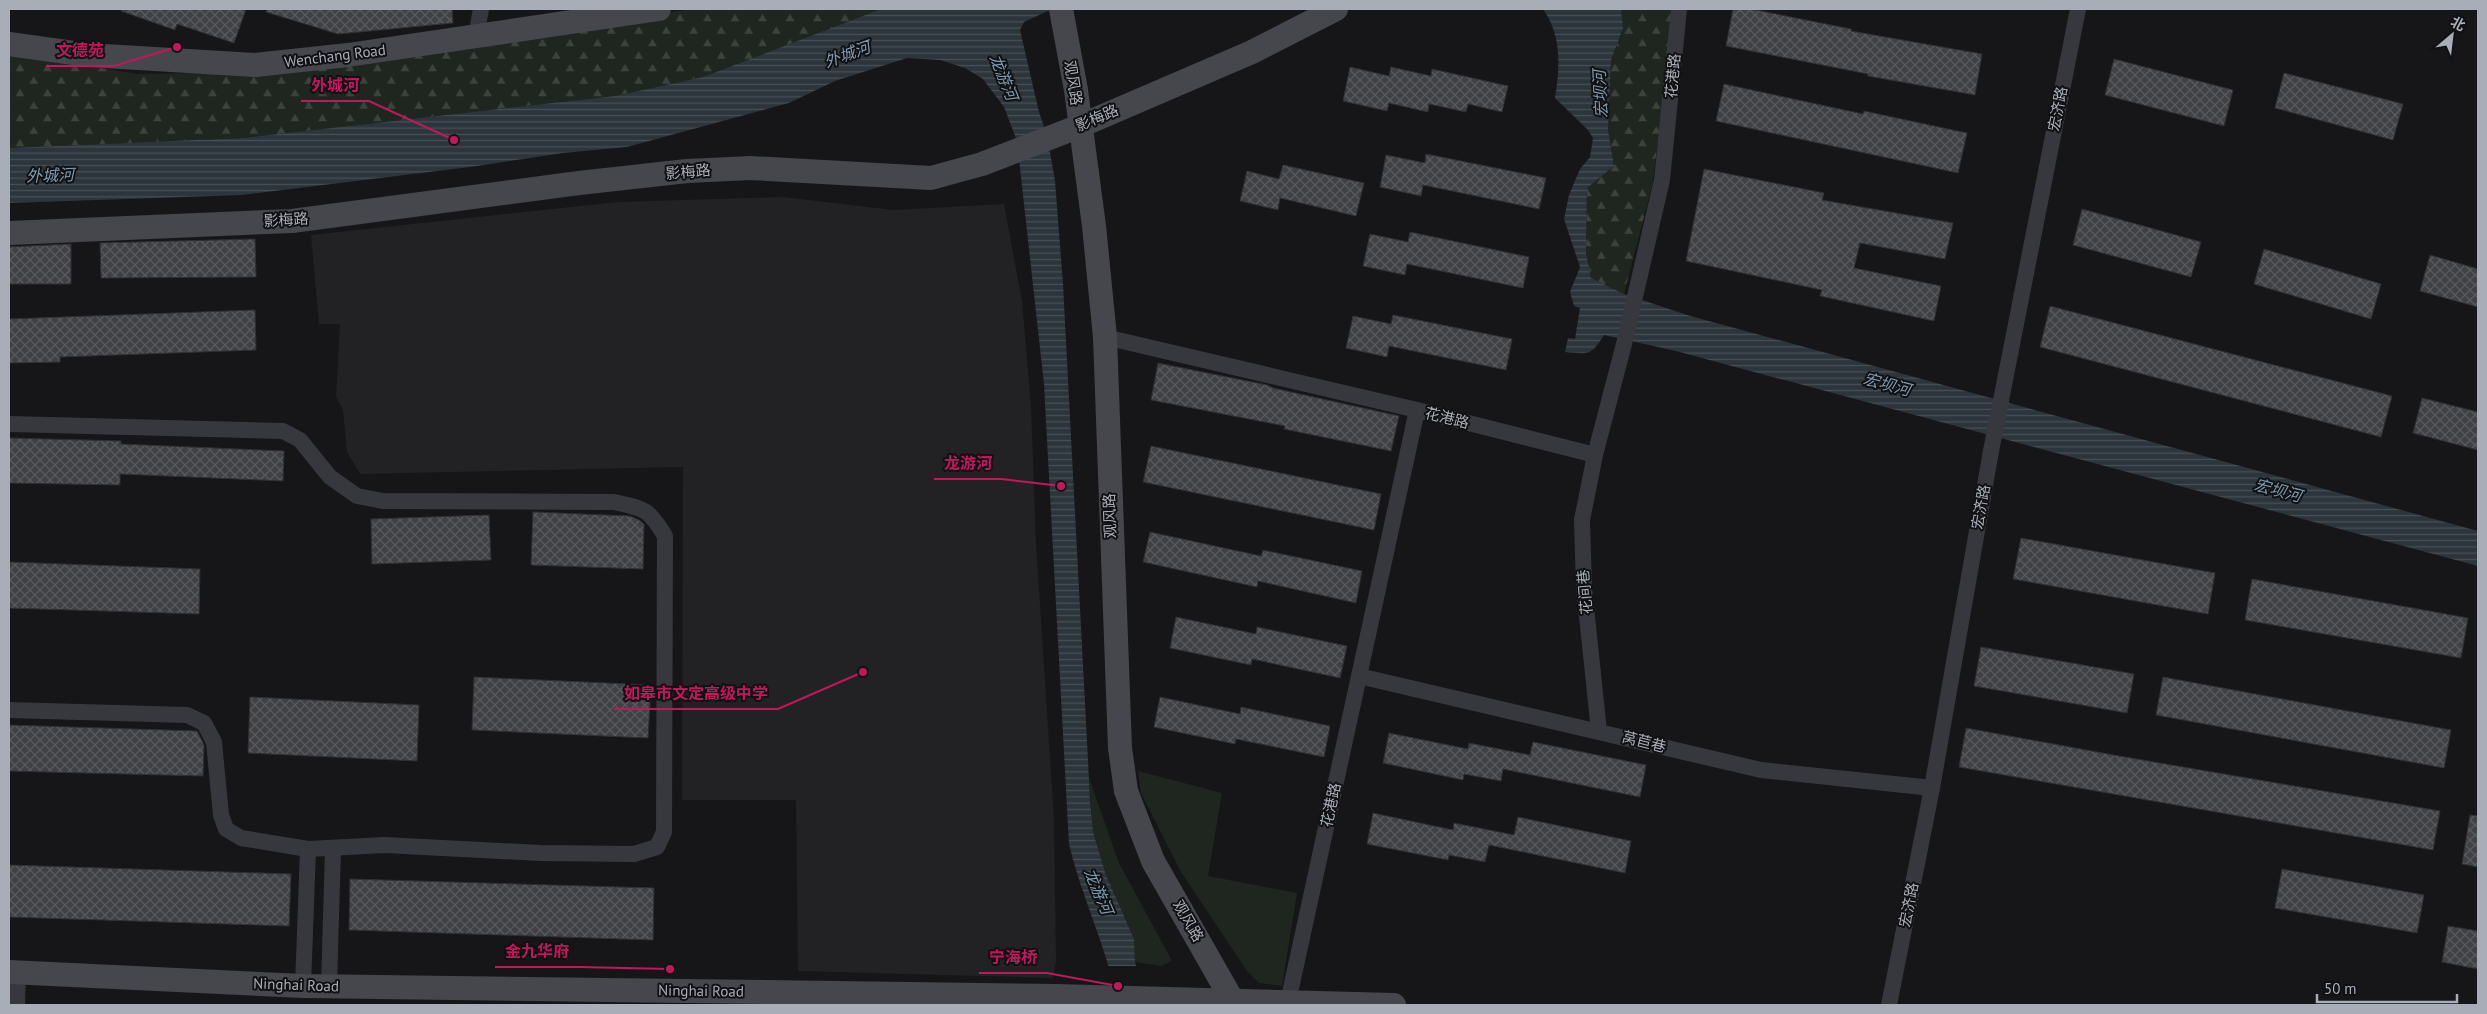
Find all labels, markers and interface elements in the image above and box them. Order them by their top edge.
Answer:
north arrow [2427,10,2477,60]
text: 北 [2448,12,2469,35]
callout: 文德苑 [46,35,114,66]
water label: 外城河 [821,35,876,72]
text: 文德苑 [56,40,104,60]
street label: Wenchang Road [283,40,387,71]
water label: 龙游河 [986,51,1023,106]
street label: 花港路 [1661,53,1684,99]
street label: 观风路 [1061,59,1086,107]
water label: 宏坝河 [1589,67,1611,118]
callout: 外城河 [301,70,369,101]
text: 外城河 [311,75,359,95]
street label: 宏济路 [2044,85,2071,133]
street label: 影梅路 [1072,100,1121,135]
street label: 影梅路 [665,160,711,183]
water label: 外城河 [26,164,77,186]
street label: 影梅路 [263,208,309,231]
water label: 宏坝河 [1861,368,1916,401]
street label: 花港路 [1423,403,1471,432]
callout: 龙游河 [934,448,1002,479]
text: 龙游河 [944,453,992,473]
water label: 宏坝河 [2252,474,2307,507]
street label: 宏济路 [1967,483,1994,531]
street label: 观风路 [1099,493,1120,539]
street label: 花间巷 [1573,569,1596,615]
callout: 如皋市文定高级中学 [614,678,778,709]
text: 如皋市文定高级中学 [624,683,768,703]
street label: 莴苣巷 [1620,727,1668,756]
street label: 花港路 [1317,781,1344,829]
water label: 龙游河 [1080,865,1119,920]
street label: 宏济路 [1895,881,1922,929]
street label: 观风路 [1169,897,1208,945]
callout: 金九华府 [495,936,579,967]
text: 金九华府 [505,941,569,961]
callout: 宁海桥 [979,942,1047,973]
text: 宁海桥 [989,947,1038,967]
scale bar [2317,972,2457,1004]
street label: Ninghai Road [253,974,339,995]
text: 50 m [2324,979,2357,998]
street label: Ninghai Road [658,980,744,1001]

